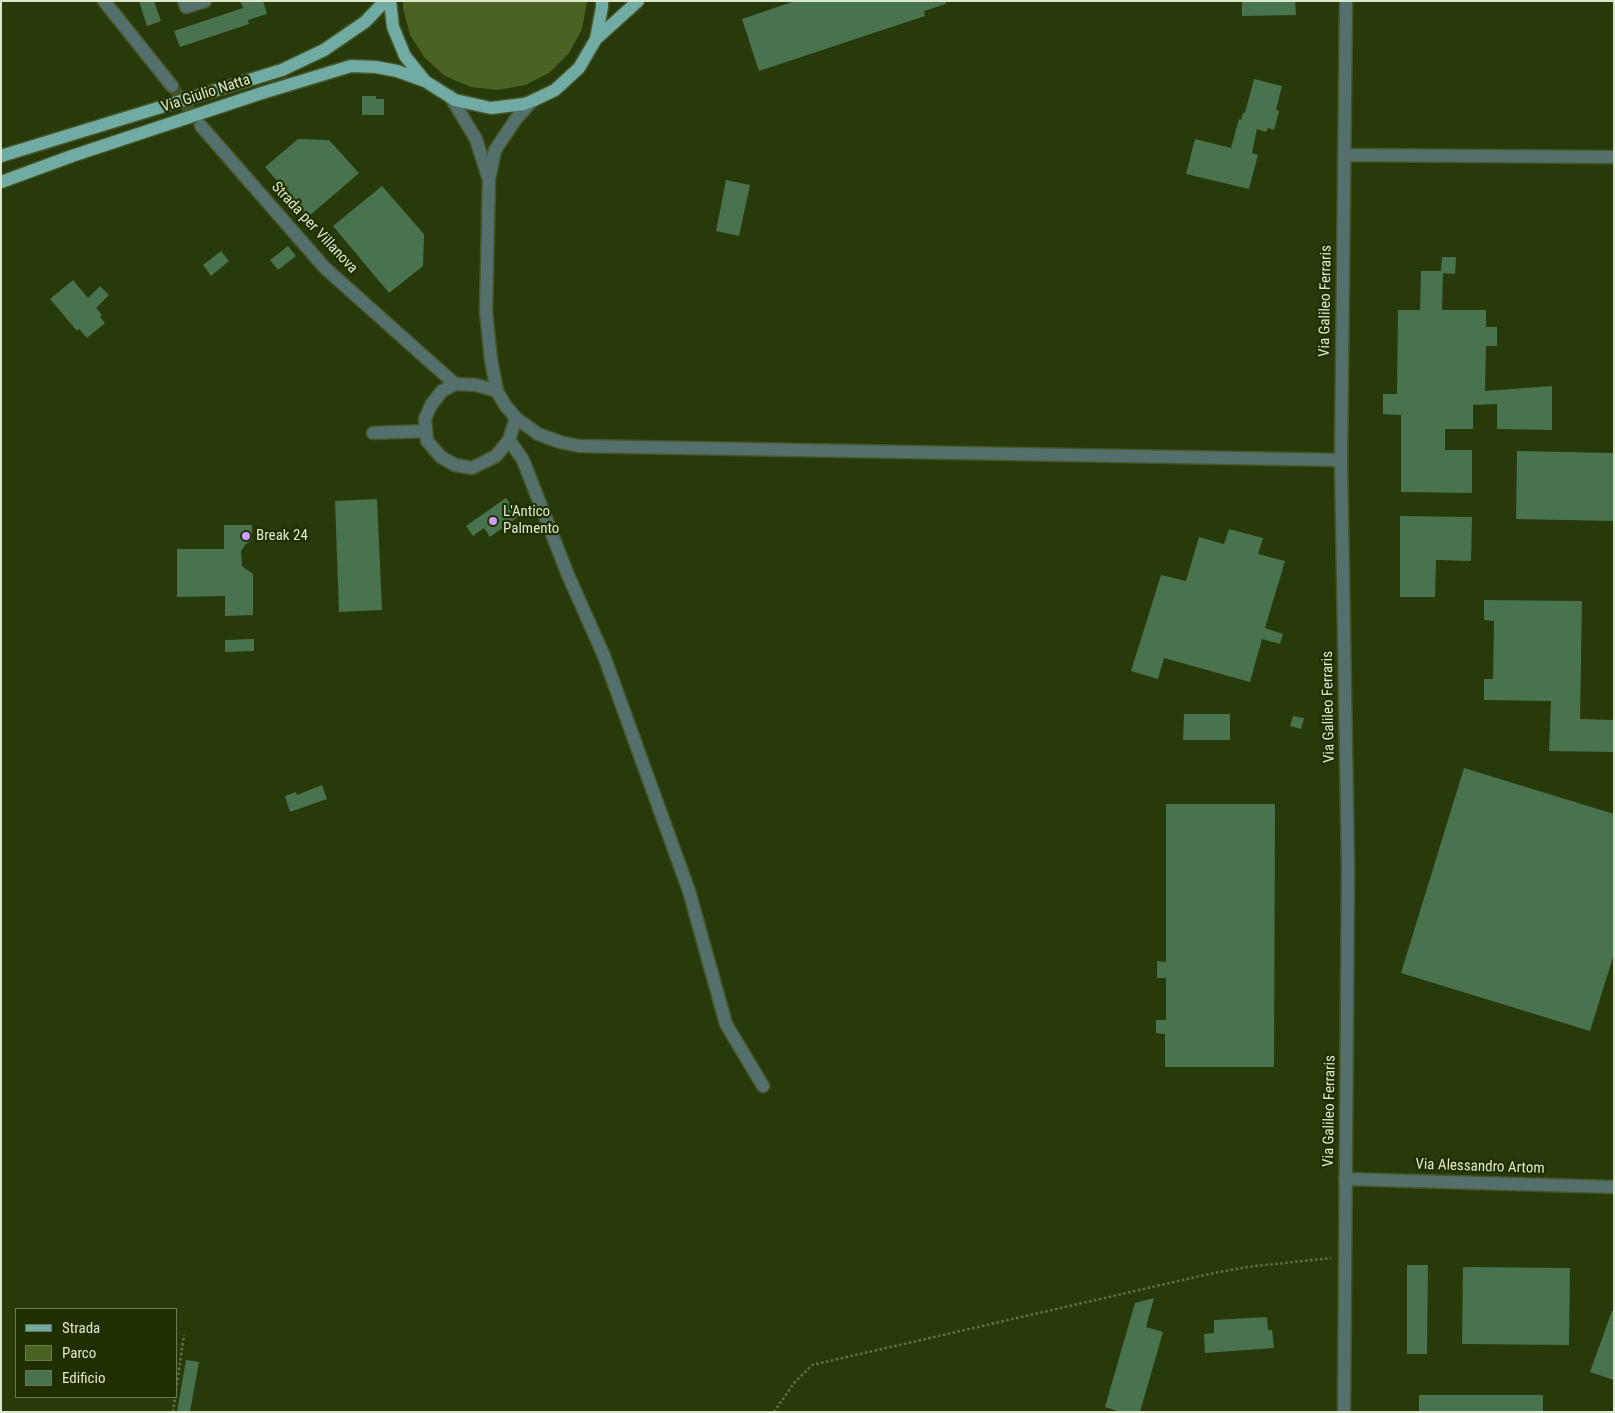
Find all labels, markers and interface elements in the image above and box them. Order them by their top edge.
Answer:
street label: Via Giulio Natta [159,71,253,117]
street label: Strada per Villanova [267,179,361,277]
street label: Via Galileo Ferraris [1316,245,1336,357]
place label: L'Antico Palmento [503,503,559,538]
marker: L'Antico Palmento [487,515,499,527]
place label: Break 24 [256,527,308,545]
marker: Break 24 [240,530,252,542]
street label: Via Galileo Ferraris [1319,651,1339,763]
street label: Via Galileo Ferraris [1320,1055,1340,1167]
street label: Via Alessandro Artom [1415,1156,1545,1178]
legend [15,1308,178,1398]
text: Strada [62,1319,100,1337]
text: Parco [62,1344,96,1362]
text: Edificio [62,1369,105,1387]

